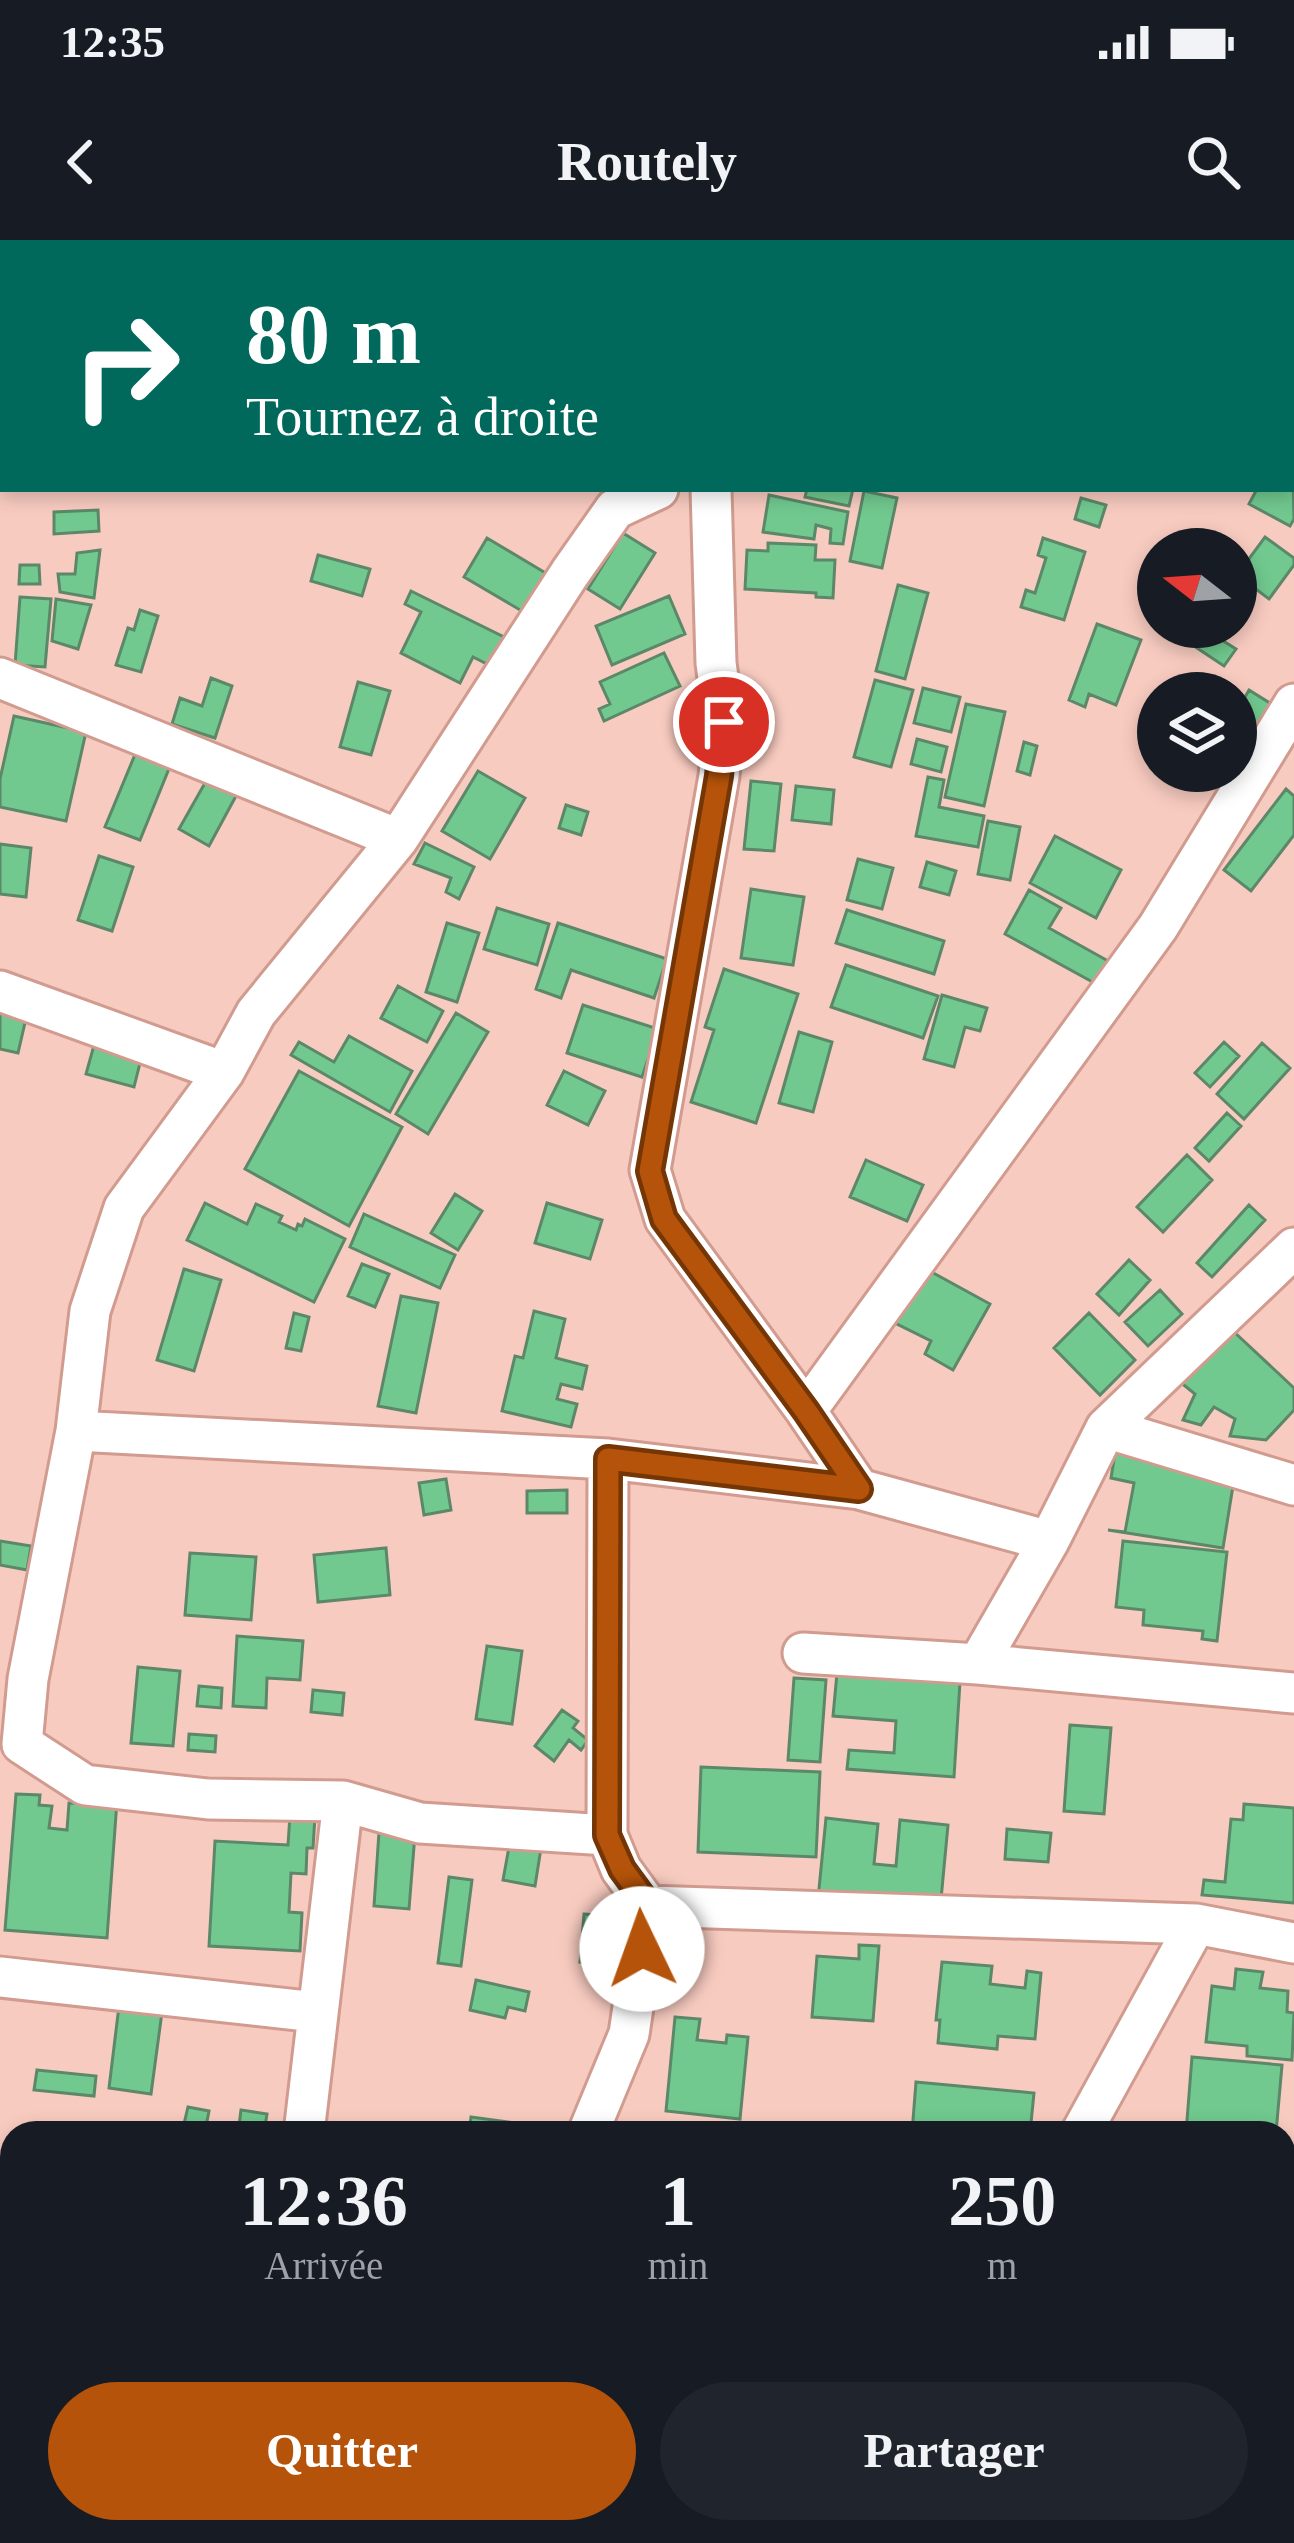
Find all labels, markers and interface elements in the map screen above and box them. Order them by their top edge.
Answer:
text: 12:35 [60,17,165,67]
icon: back [48,129,114,195]
icon: search [1180,129,1246,195]
text: Routely [557,132,737,192]
icon: right [48,288,204,444]
text: 80 m [246,288,421,381]
text: Tournez à droite [246,387,599,447]
north arrow [1137,528,1257,648]
map controls [1137,528,1257,792]
pin [673,671,775,773]
button: layers [1137,672,1257,792]
icon: arrive [691,689,757,755]
position arrow [579,1886,705,2012]
text: 12:36 [240,2161,408,2241]
text: 1 [660,2161,696,2241]
text: 250 [948,2161,1056,2241]
text: Arrivée [264,2244,383,2287]
text: min [648,2244,708,2287]
text: m [987,2244,1017,2287]
button: Quitter [48,2382,636,2520]
button: Partager [660,2382,1248,2520]

